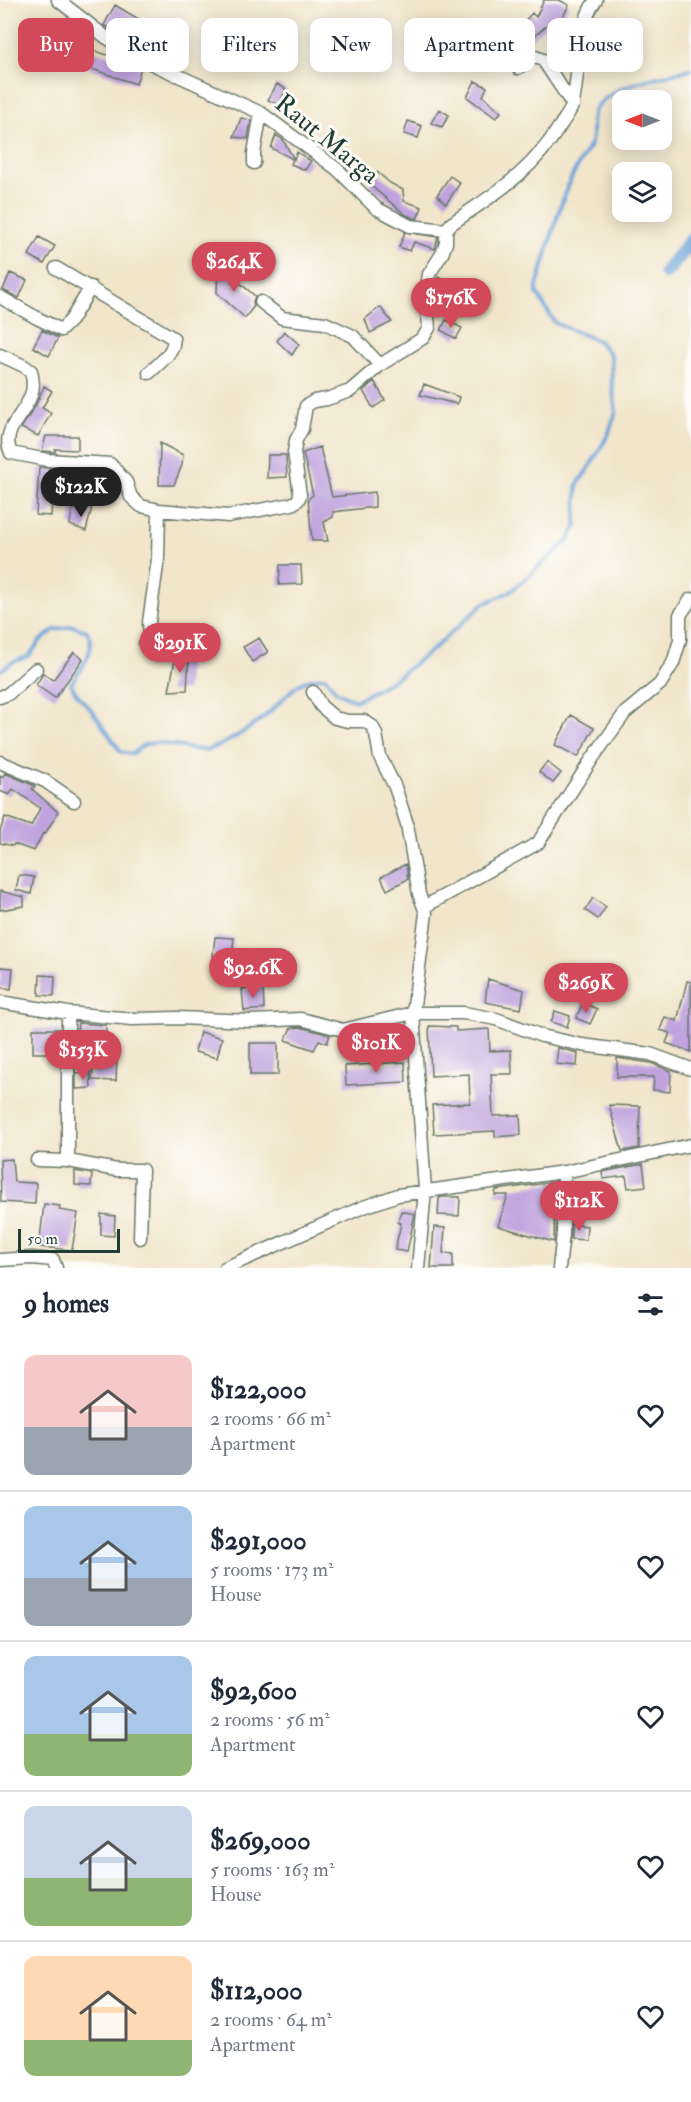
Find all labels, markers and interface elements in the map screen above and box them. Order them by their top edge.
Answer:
chip: Buy [18,18,94,72]
chip: Rent [106,18,189,72]
chip: Filters [201,18,298,72]
chip: New [310,18,392,72]
chip: Apartment [404,18,535,72]
chip: House [547,18,643,72]
street label: Raut Marga [268,87,386,191]
north arrow [612,90,672,150]
map controls [612,90,672,222]
button: layers [612,162,672,222]
pin: $264K [192,242,276,293]
text: $264K [206,249,262,274]
pin: $176K [409,278,493,329]
text: $176K [425,285,477,310]
pin: $122K [39,467,123,518]
text: $122K [55,474,107,499]
pin: $291K [138,623,222,674]
text: $291K [154,630,206,655]
pin: $92.6K [204,948,302,999]
text: $92.6K [223,955,283,980]
pin: $269K [544,963,628,1014]
text: $269K [558,970,614,995]
pin: $101K [334,1023,418,1074]
pin: $153K [41,1030,125,1081]
text: $101K [351,1030,401,1055]
text: $153K [59,1037,107,1062]
pin: $112K [537,1181,621,1232]
text: $112K [554,1188,604,1213]
scale bar [18,1226,120,1254]
text: 50 m [27,1229,58,1249]
text: 9 homes [24,1288,109,1320]
icon: filters [634,1288,667,1321]
text: $122,000 [210,1374,307,1406]
icon: home [72,1379,144,1451]
icon: heart [634,1399,667,1432]
text: 2 rooms · 66 m² [210,1406,331,1431]
text: Apartment [210,1431,295,1456]
text: $291,000 [210,1525,307,1557]
icon: home [72,1530,144,1602]
icon: heart [634,1550,667,1583]
text: 5 rooms · 173 m² [210,1557,334,1582]
text: House [210,1582,261,1607]
text: $92,600 [210,1675,297,1707]
icon: home [72,1680,144,1752]
icon: heart [634,1700,667,1733]
text: 2 rooms · 56 m² [210,1707,330,1732]
text: Apartment [210,1732,295,1757]
text: $269,000 [210,1825,310,1857]
icon: home [72,1830,144,1902]
icon: heart [634,1850,667,1883]
text: 5 rooms · 163 m² [210,1857,335,1882]
text: House [210,1882,261,1907]
text: $112,000 [210,1975,303,2007]
icon: home [72,1980,144,2052]
icon: heart [634,2000,667,2033]
text: 2 rooms · 64 m² [210,2007,332,2032]
text: Apartment [210,2032,295,2057]

